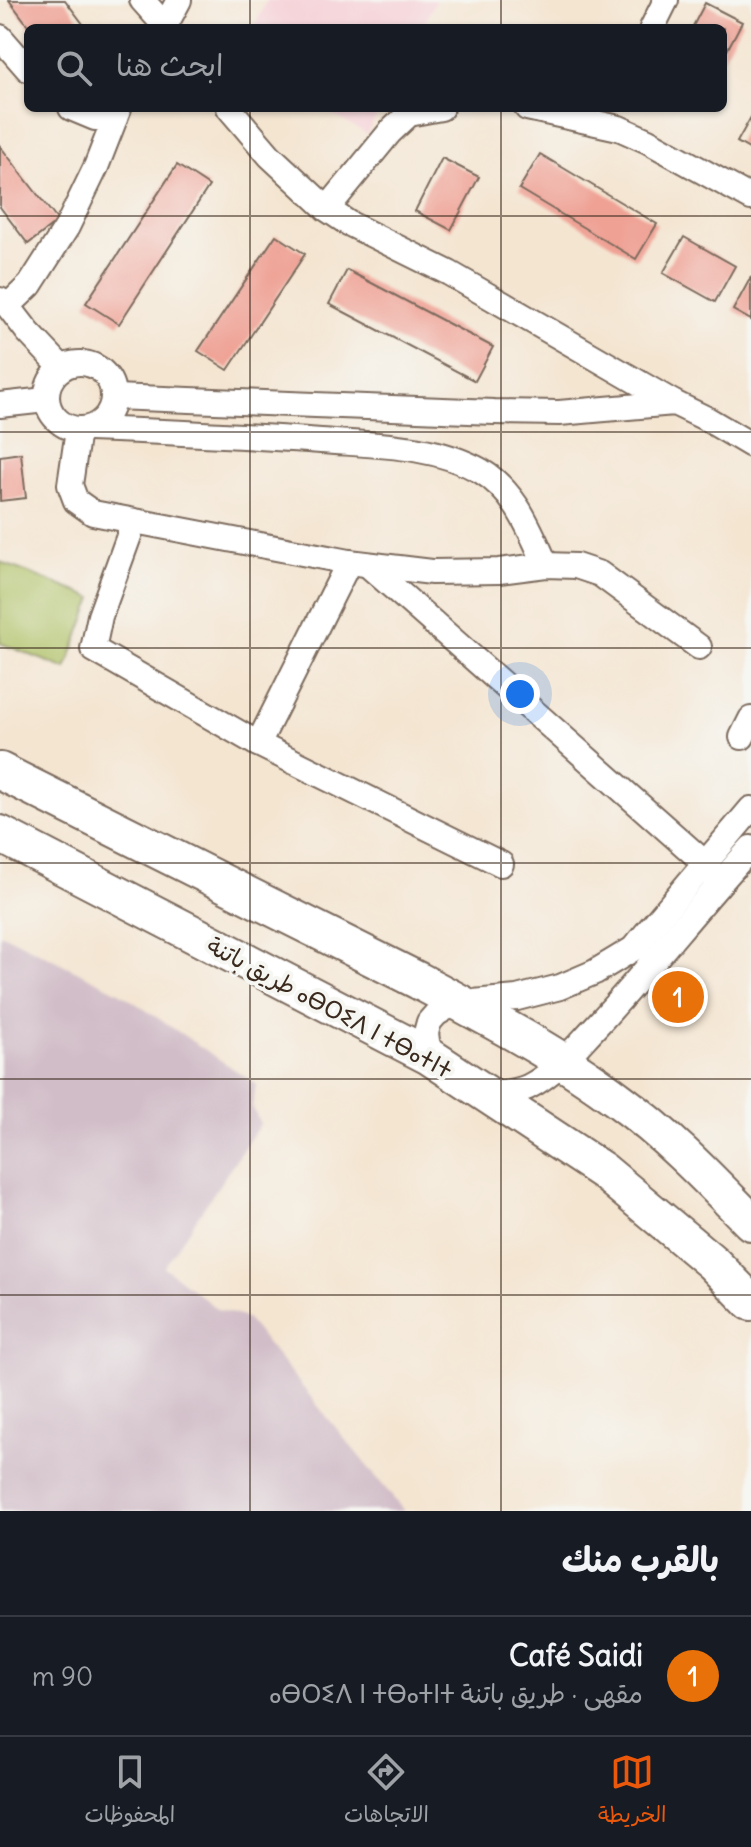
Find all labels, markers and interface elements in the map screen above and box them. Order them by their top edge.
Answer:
search box [24,24,727,112]
icon: search [52,46,96,90]
text: ابحث هنا [116,46,223,84]
your location [500,674,540,714]
street label: طريق باتنة ⴰⴱⵔⵉⴷ ⵏ ⵜⴱⴰⵜⵏⵜ [202,930,458,1084]
pin: 1 [652,967,704,1027]
text: بالقرب منك [562,1538,719,1581]
text: Café Saidi [509,1636,643,1674]
text: 90 m [32,1660,93,1693]
text: 1 [688,1660,698,1693]
text: مقهى · طريق باتنة ⴰⴱⵔⵉⴷ ⵏ ⵜⴱⴰⵜⵏⵜ [269,1677,643,1710]
tab: المحفوظات [84,1750,175,1834]
tab: الاتجاهات [344,1750,429,1834]
tab: الخريطة [598,1750,667,1834]

